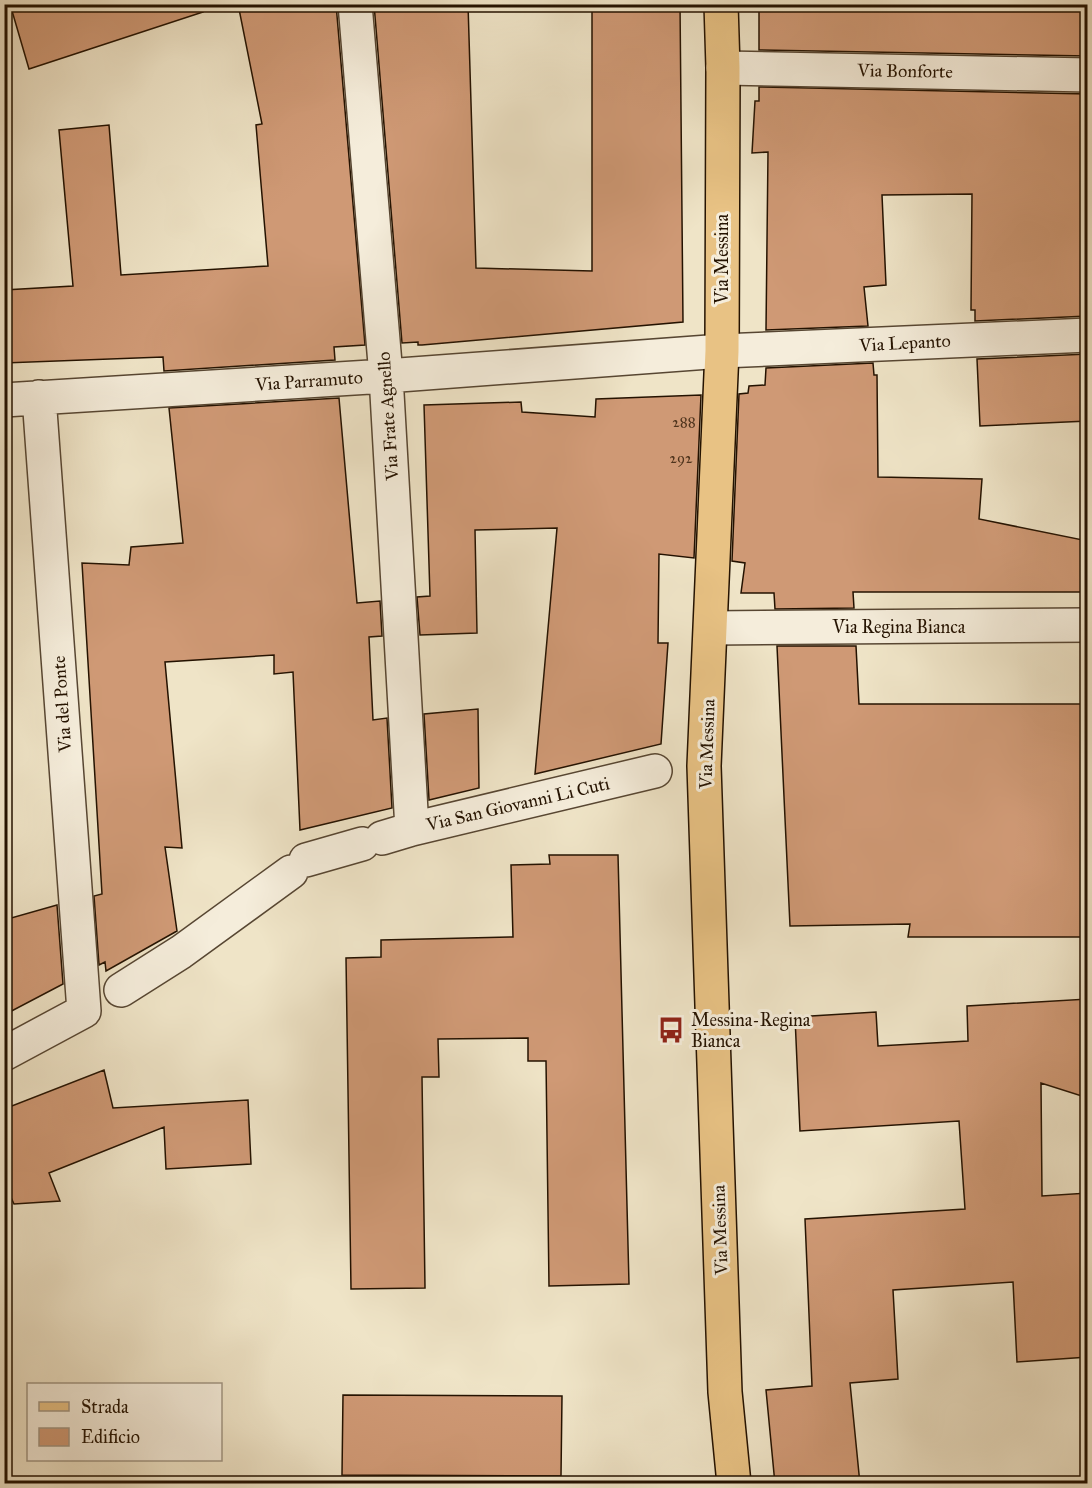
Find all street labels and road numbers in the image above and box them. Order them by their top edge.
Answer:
street label: Via Bonforte [856,59,953,83]
street label: Via Messina [711,213,733,305]
street label: Via Lepanto [858,330,951,356]
street label: Via Frate Agnello [373,351,405,482]
street label: Via Parramuto [253,366,364,396]
street label: Via Regina Bianca [832,616,966,639]
street label: Via del Ponte [48,655,76,754]
street label: Via Messina [694,698,720,790]
street label: Via San Giovanni Li Cuti [423,772,612,836]
street label: Via Messina [707,1184,733,1276]

